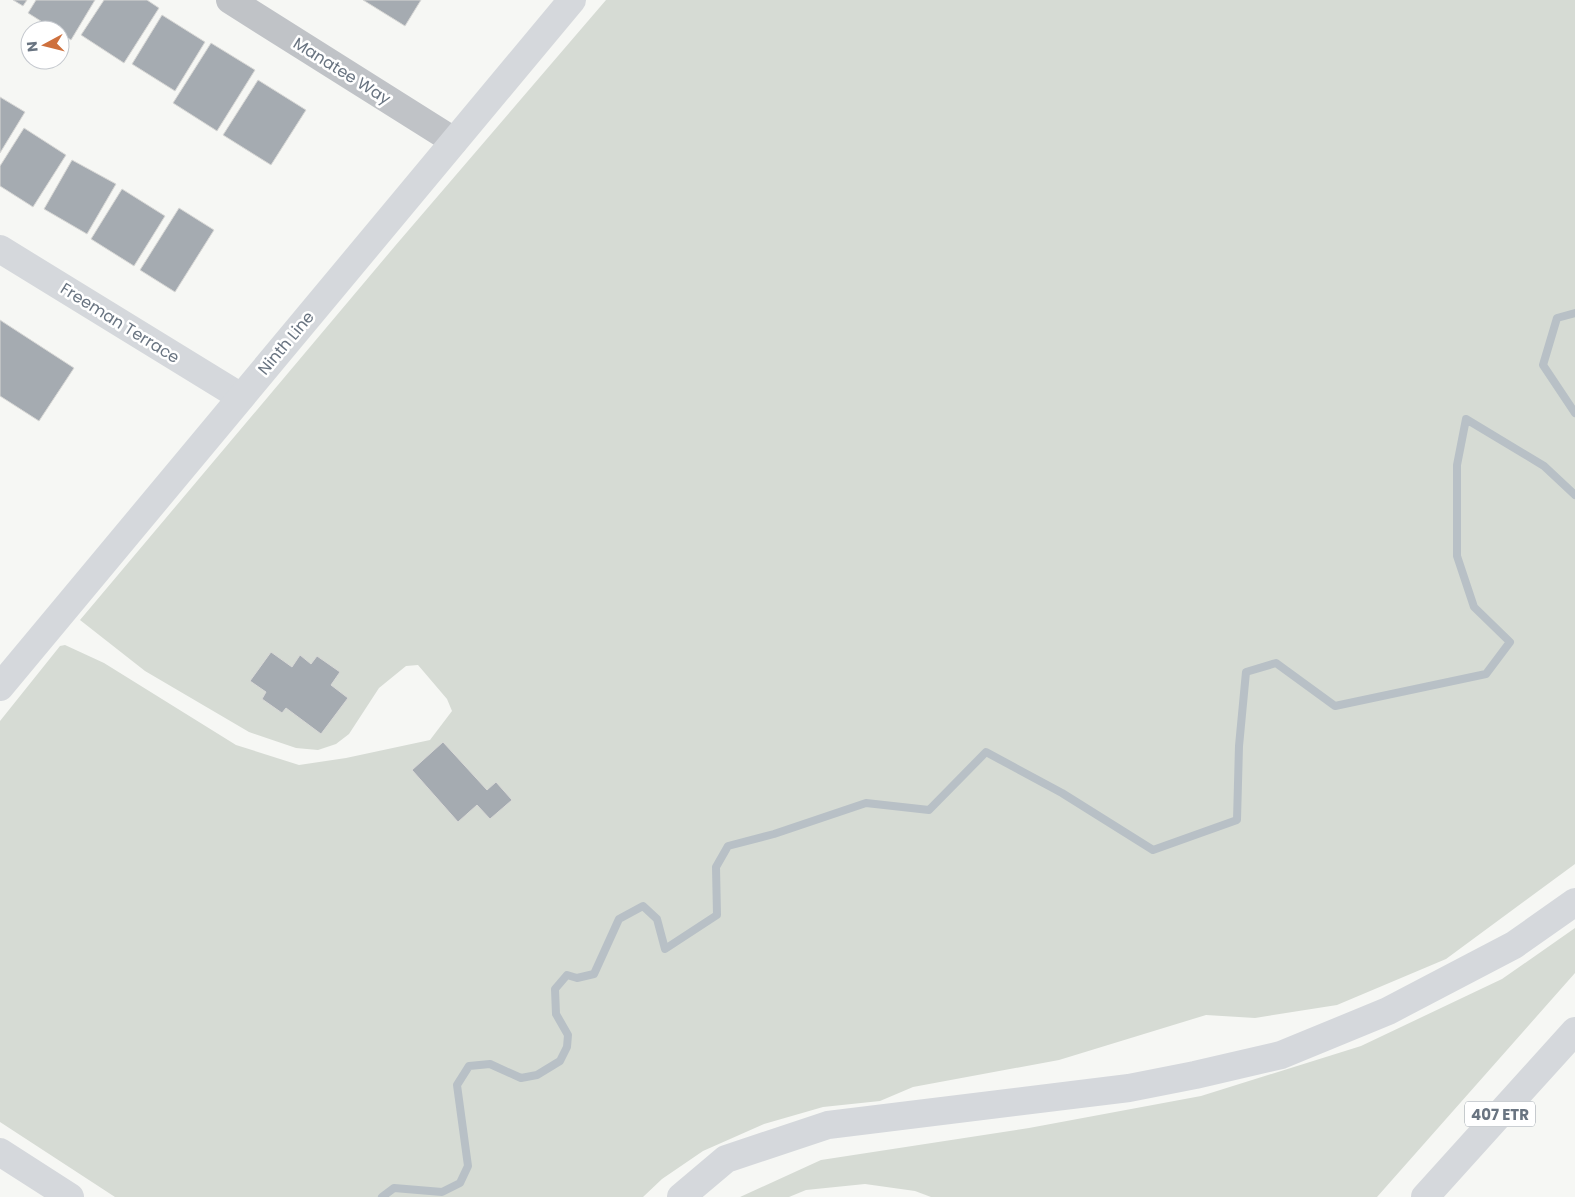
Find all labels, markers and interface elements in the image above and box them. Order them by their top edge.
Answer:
north arrow [20,20,70,70]
street label: Manatee Way [289,32,395,110]
text: N [22,40,43,53]
street label: Freeman Terrace [56,277,184,369]
street label: Ninth Line [253,306,320,380]
road number: 407 ETR [1465,1102,1535,1126]

